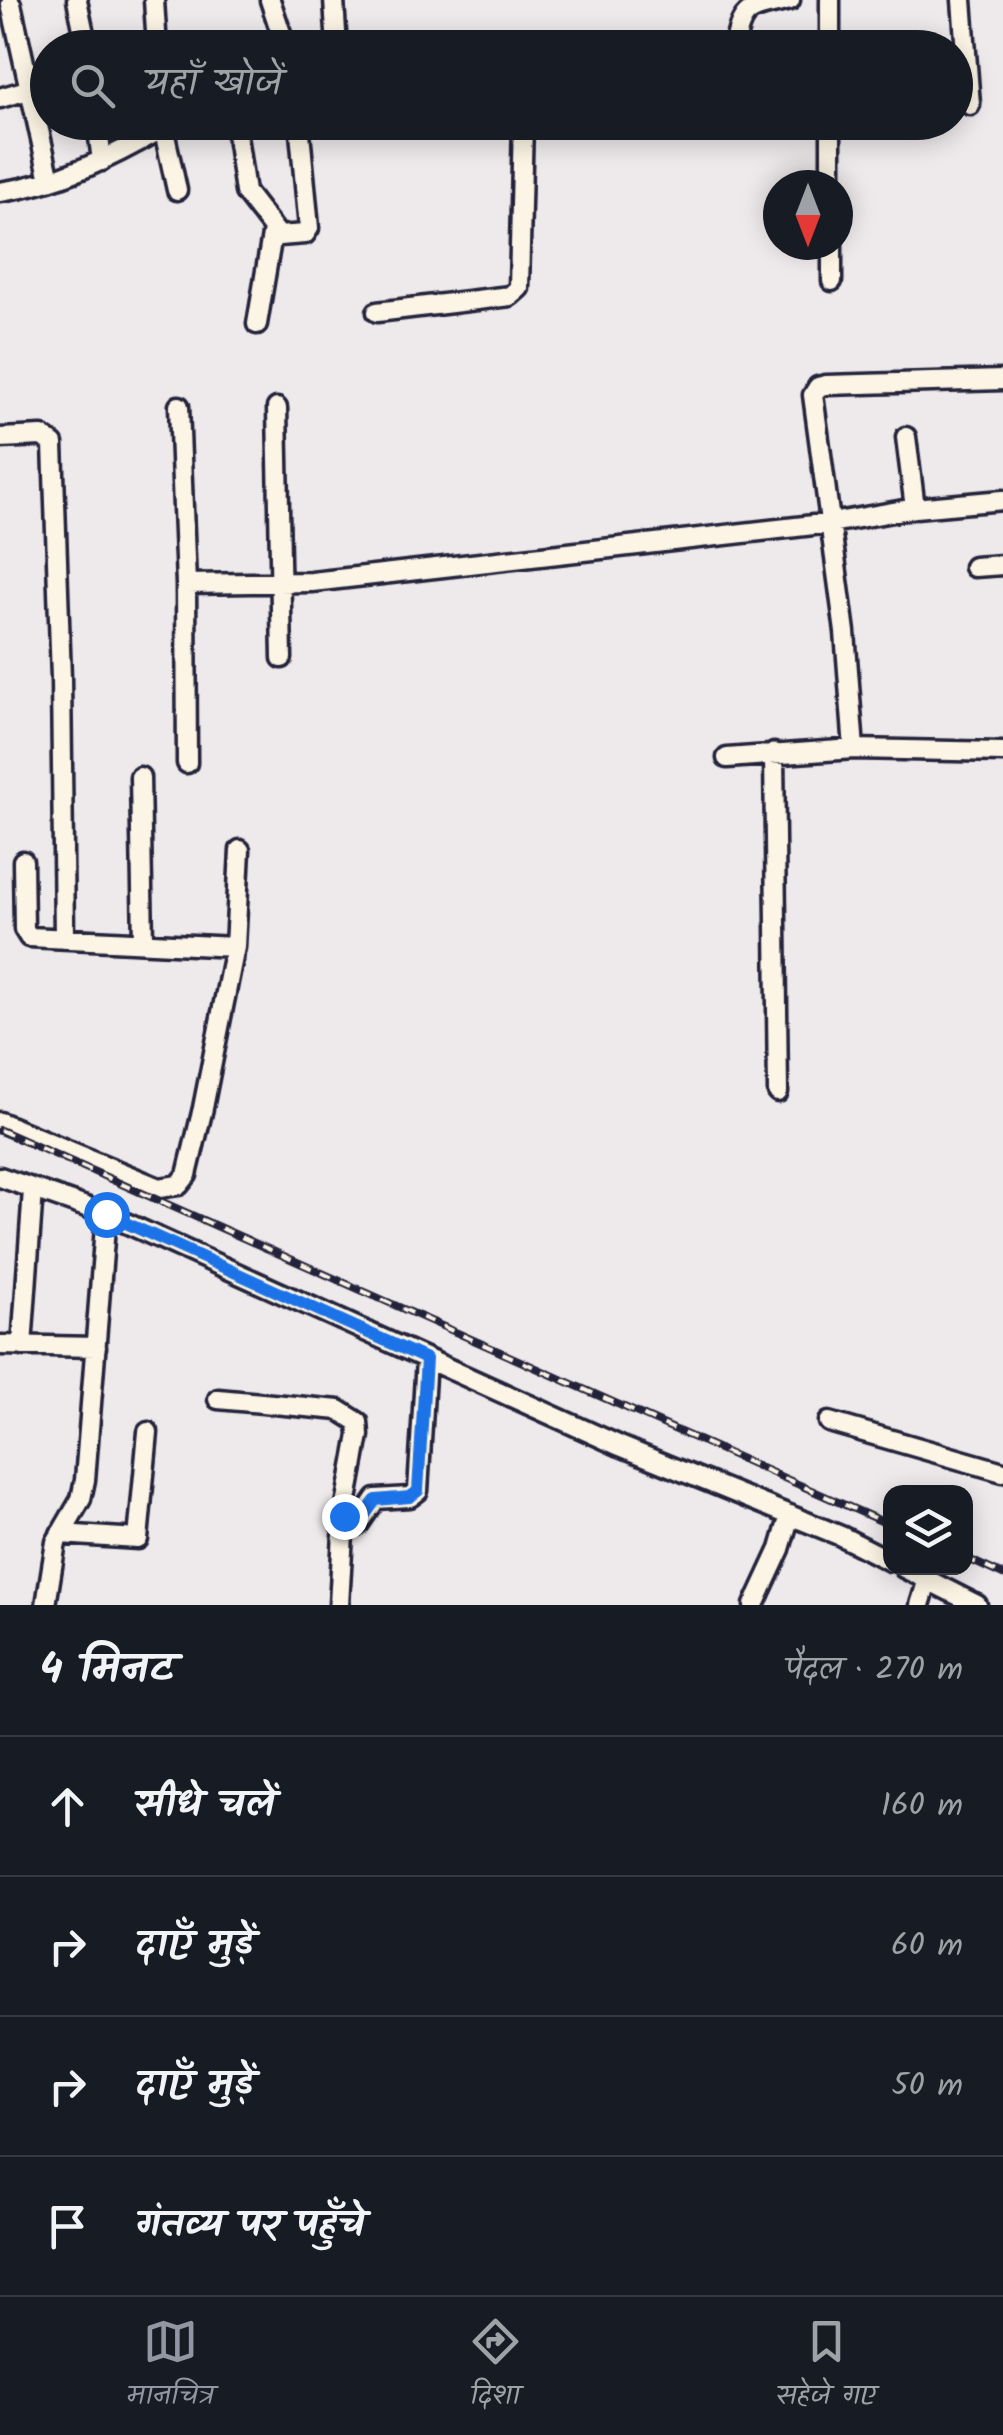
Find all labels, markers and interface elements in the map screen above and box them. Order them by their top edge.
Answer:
search box [30,30,973,140]
text: यहाँ खोजें [145,55,282,115]
icon: search [65,58,120,113]
north arrow [763,170,853,260]
route start [84,1192,130,1238]
map controls [883,1485,973,1575]
button: layers [883,1485,973,1575]
route end [322,1494,368,1540]
text: 4 मिनट [40,1637,174,1704]
text: पैदल · 270 m [785,1645,963,1696]
text: सीधे चलें [135,1776,275,1836]
icon: ahead [40,1779,95,1834]
text: 160 m [881,1781,963,1832]
text: दाएँ मुड़ें [135,1916,253,1976]
icon: right [40,1919,95,1974]
text: 60 m [891,1921,963,1972]
text: दाएँ मुड़ें [135,2056,253,2116]
icon: right [40,2059,95,2114]
text: 50 m [892,2061,963,2112]
text: गंतव्य पर पहुँचे [135,2196,365,2256]
icon: arrive [40,2199,95,2254]
tab: मानचित्र [127,2314,214,2419]
tab: दिशा [468,2314,523,2419]
tab: सहेजे गए [776,2314,876,2419]

